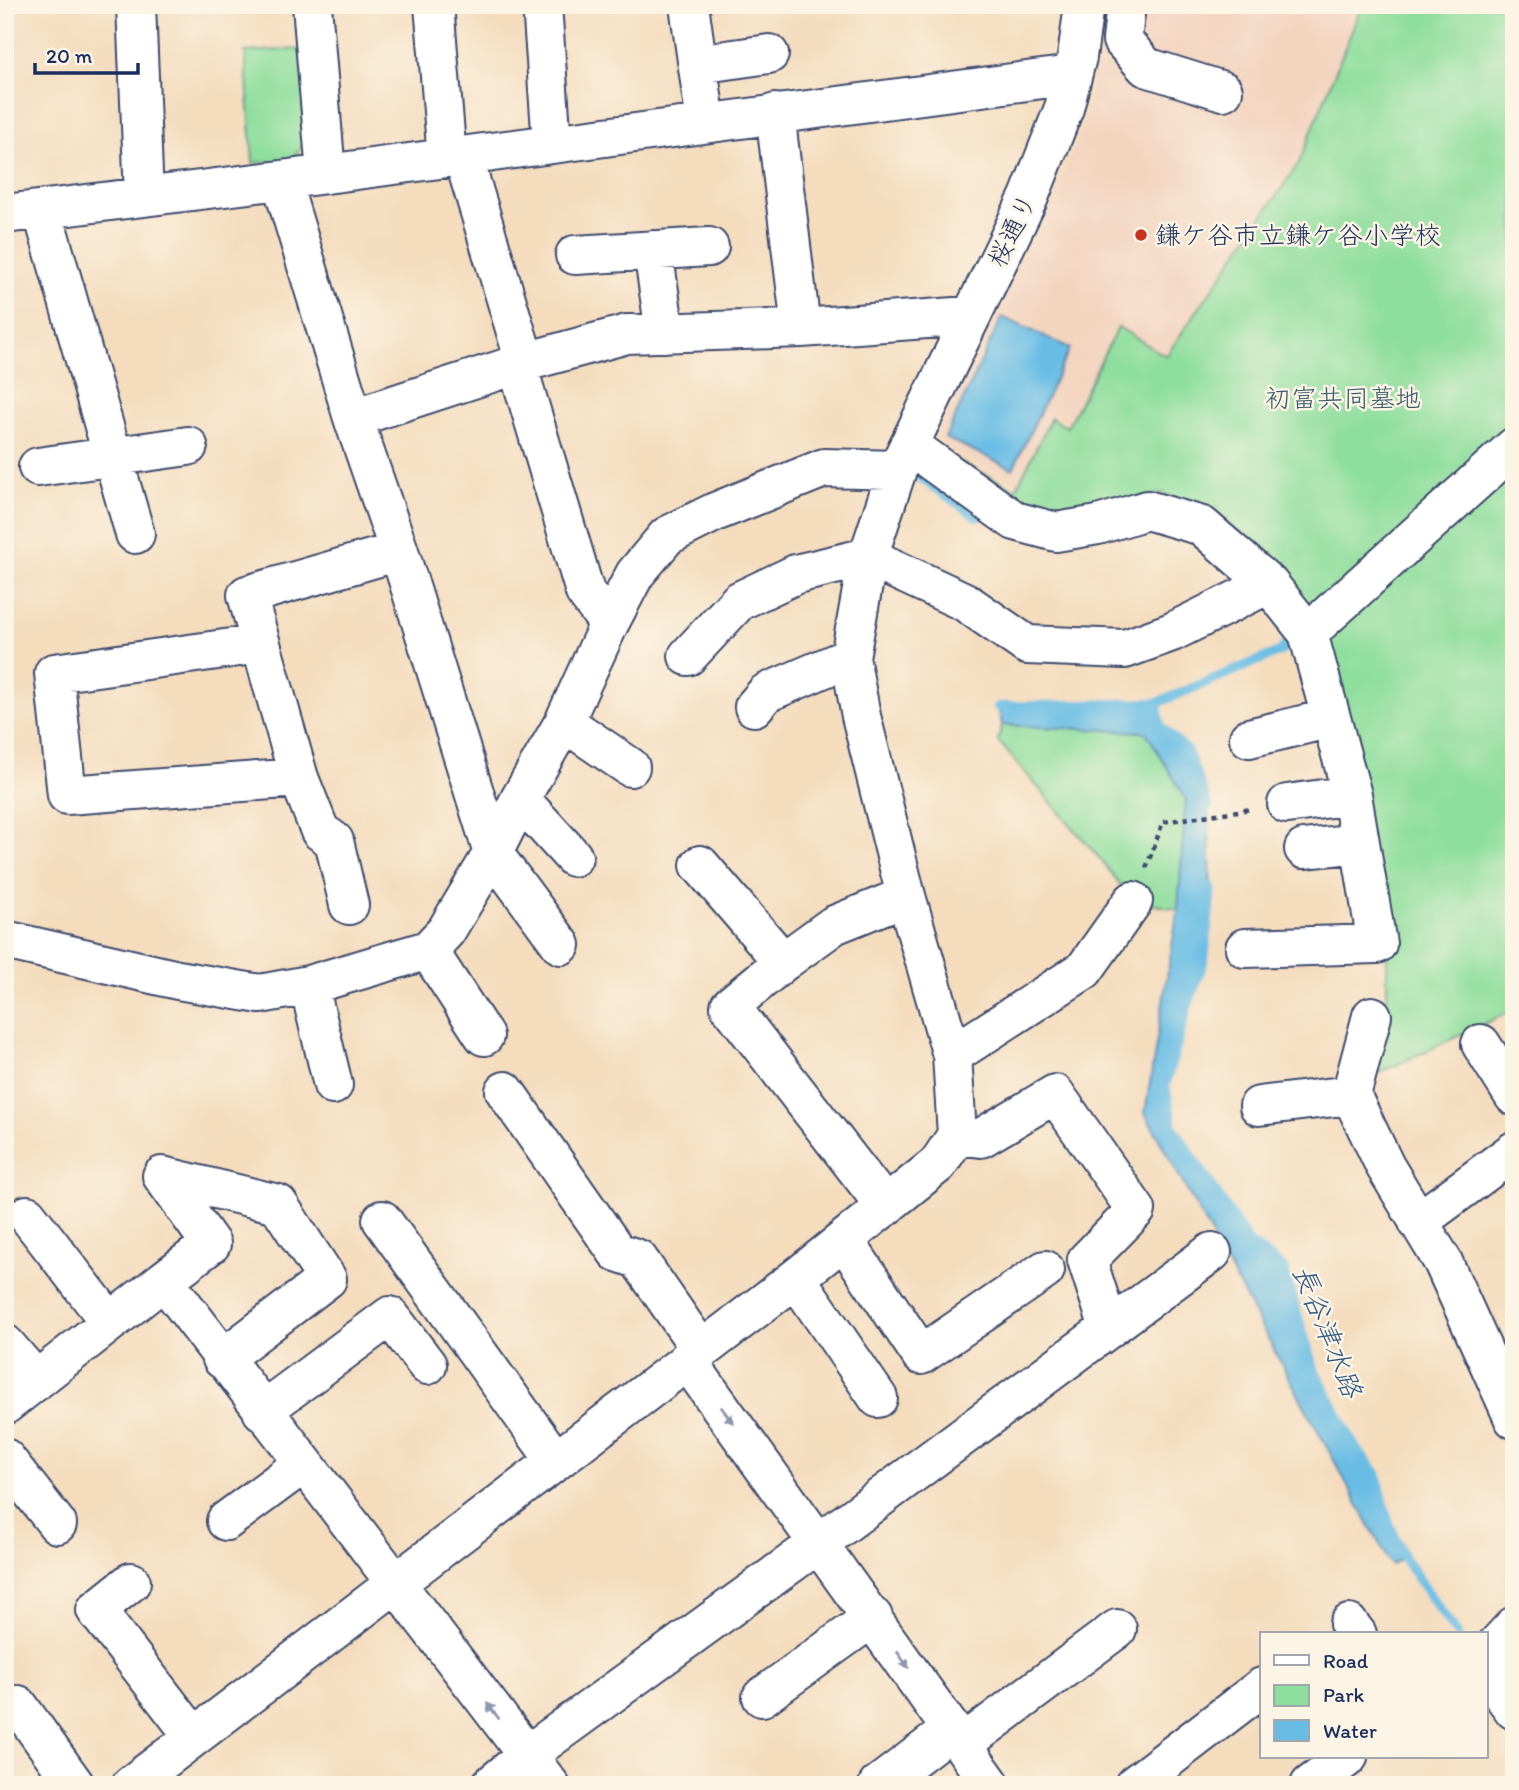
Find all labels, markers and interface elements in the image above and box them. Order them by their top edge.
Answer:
scale bar [35,32,138,76]
text: 20 m [46,43,93,68]
street label: 桜通り [981,188,1043,272]
place label: 鎌ケ谷市立鎌ケ谷小学校 [1155,219,1441,251]
marker: 鎌ケ谷市立鎌ケ谷小学校 [1133,227,1149,243]
park label: 初富共同墓地 [1265,382,1421,414]
water label: 長谷津水路 [1286,1260,1371,1404]
one-way arrow [720,1406,734,1424]
legend [1260,1632,1488,1758]
text: Road [1323,1648,1369,1673]
one-way arrow [896,1651,910,1669]
text: Park [1323,1682,1365,1707]
one-way arrow [485,1703,500,1721]
text: Water [1323,1718,1377,1743]

